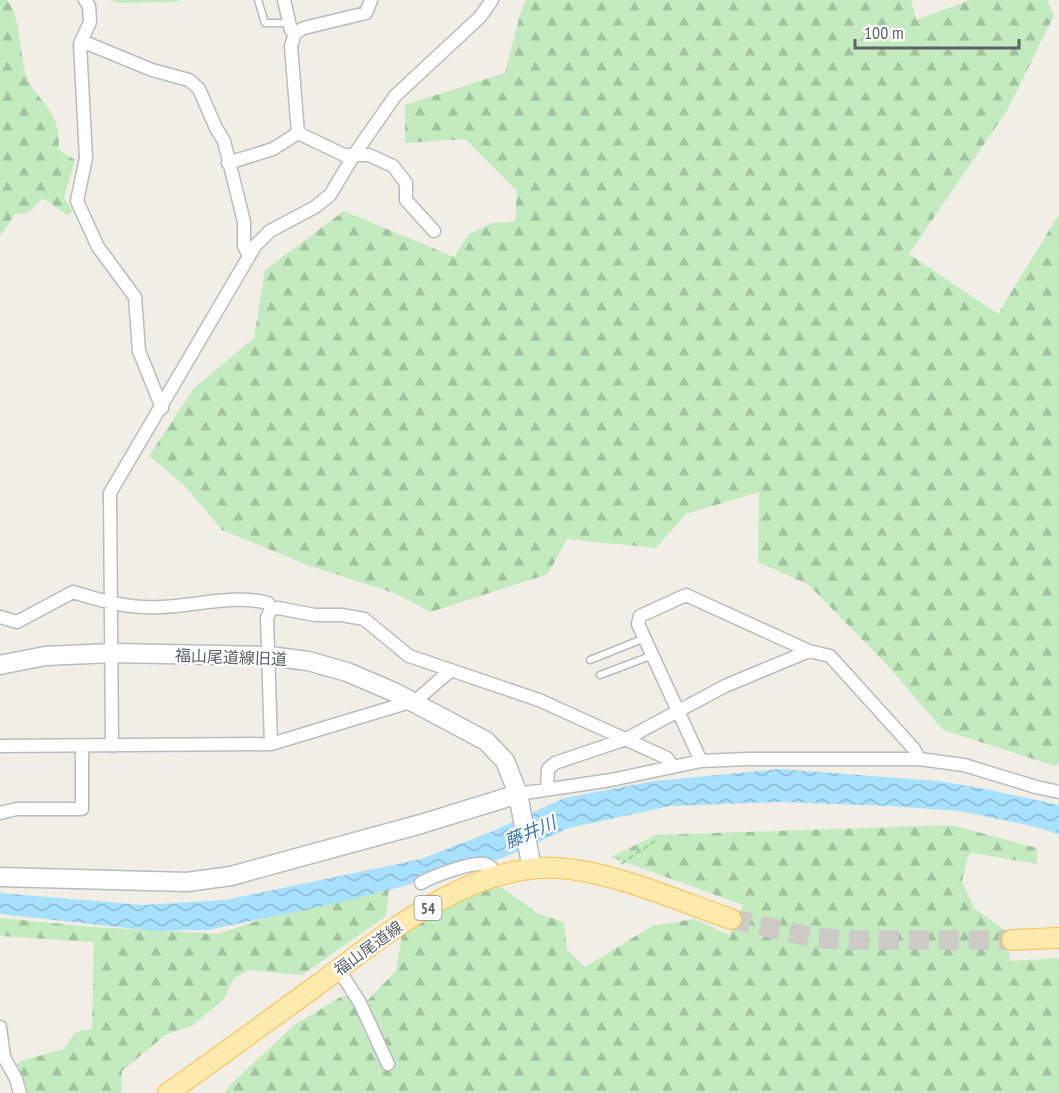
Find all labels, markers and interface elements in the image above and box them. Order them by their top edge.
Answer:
scale bar [855,12,1018,50]
text: 100 m [864,21,904,44]
street label: 福山尾道線旧道 [175,645,287,669]
water label: 藤井川 [501,810,561,853]
road number: 54 [414,896,442,920]
street label: 福山尾道線 [330,916,406,980]

